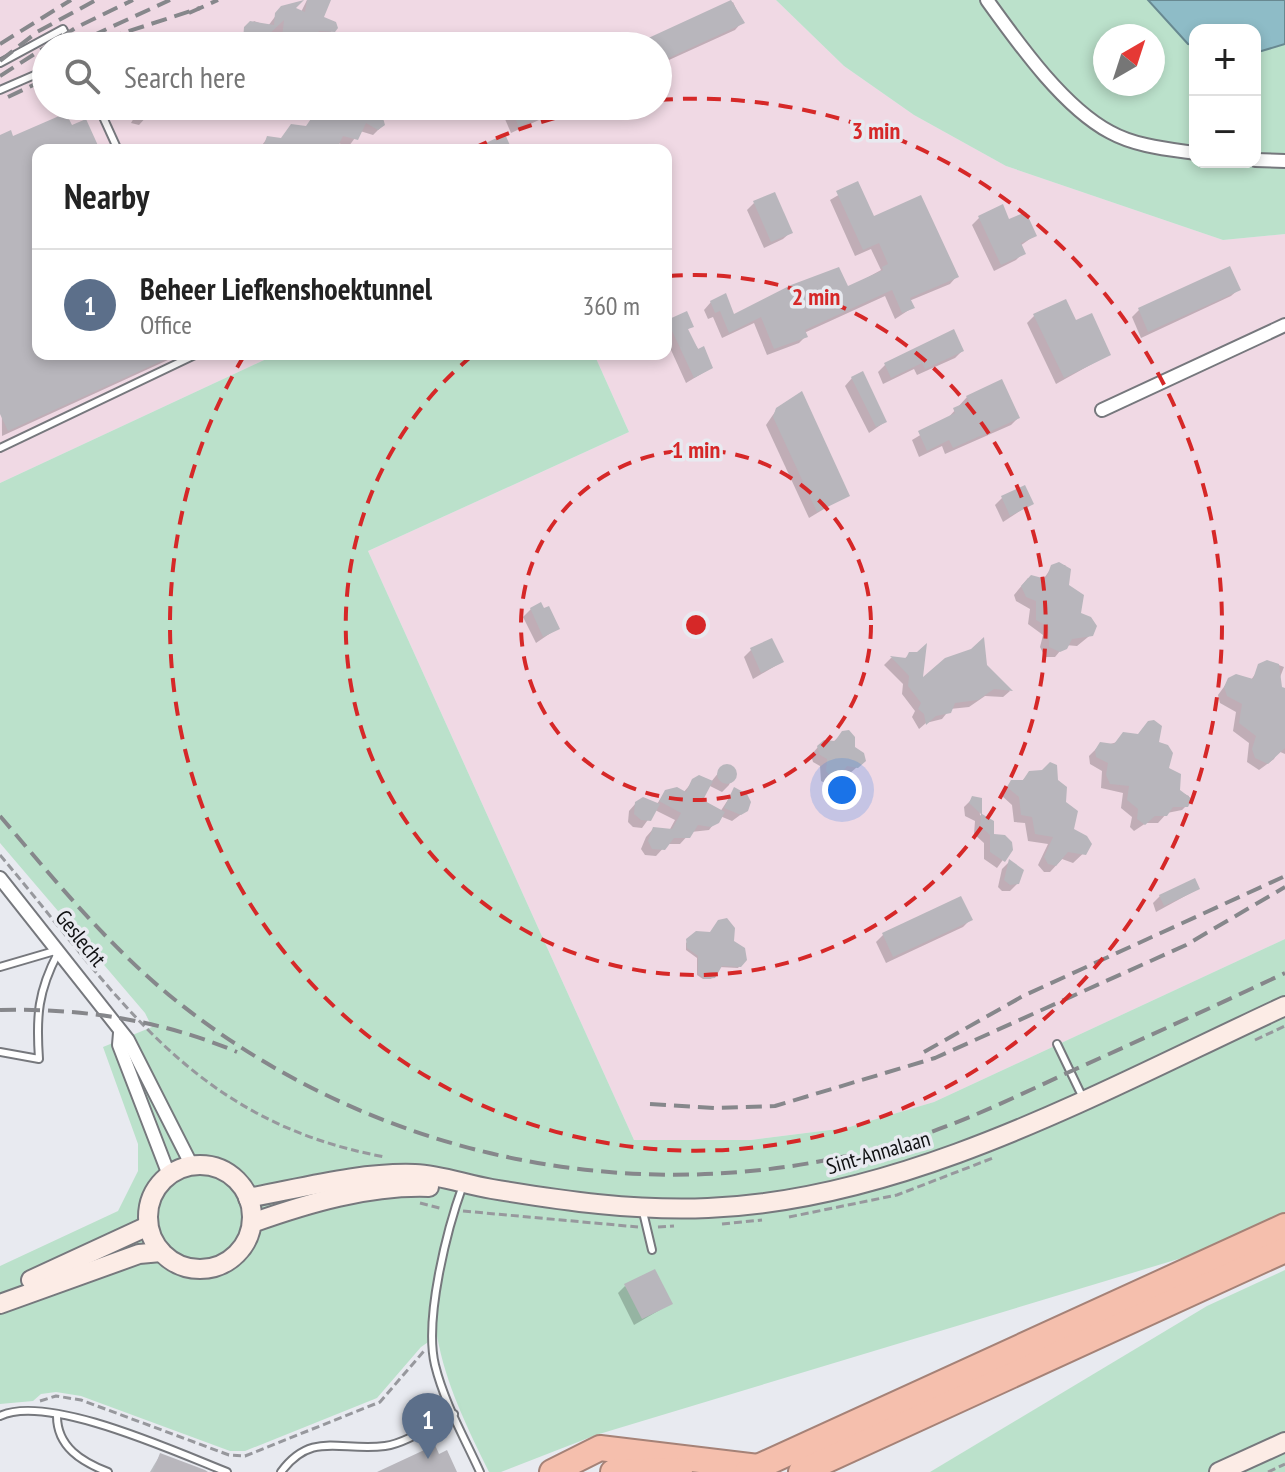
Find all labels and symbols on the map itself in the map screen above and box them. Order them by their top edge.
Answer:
north arrow [1093,24,1165,96]
text: 3 min [852,115,900,146]
text: 2 min [792,281,840,312]
text: 1 min [672,434,720,465]
centre of rings [682,611,710,639]
your location [822,770,862,810]
street label: Geslecht [50,904,112,972]
street label: Sint-Annalaan [823,1124,933,1180]
pin: 1 [402,1393,454,1459]

